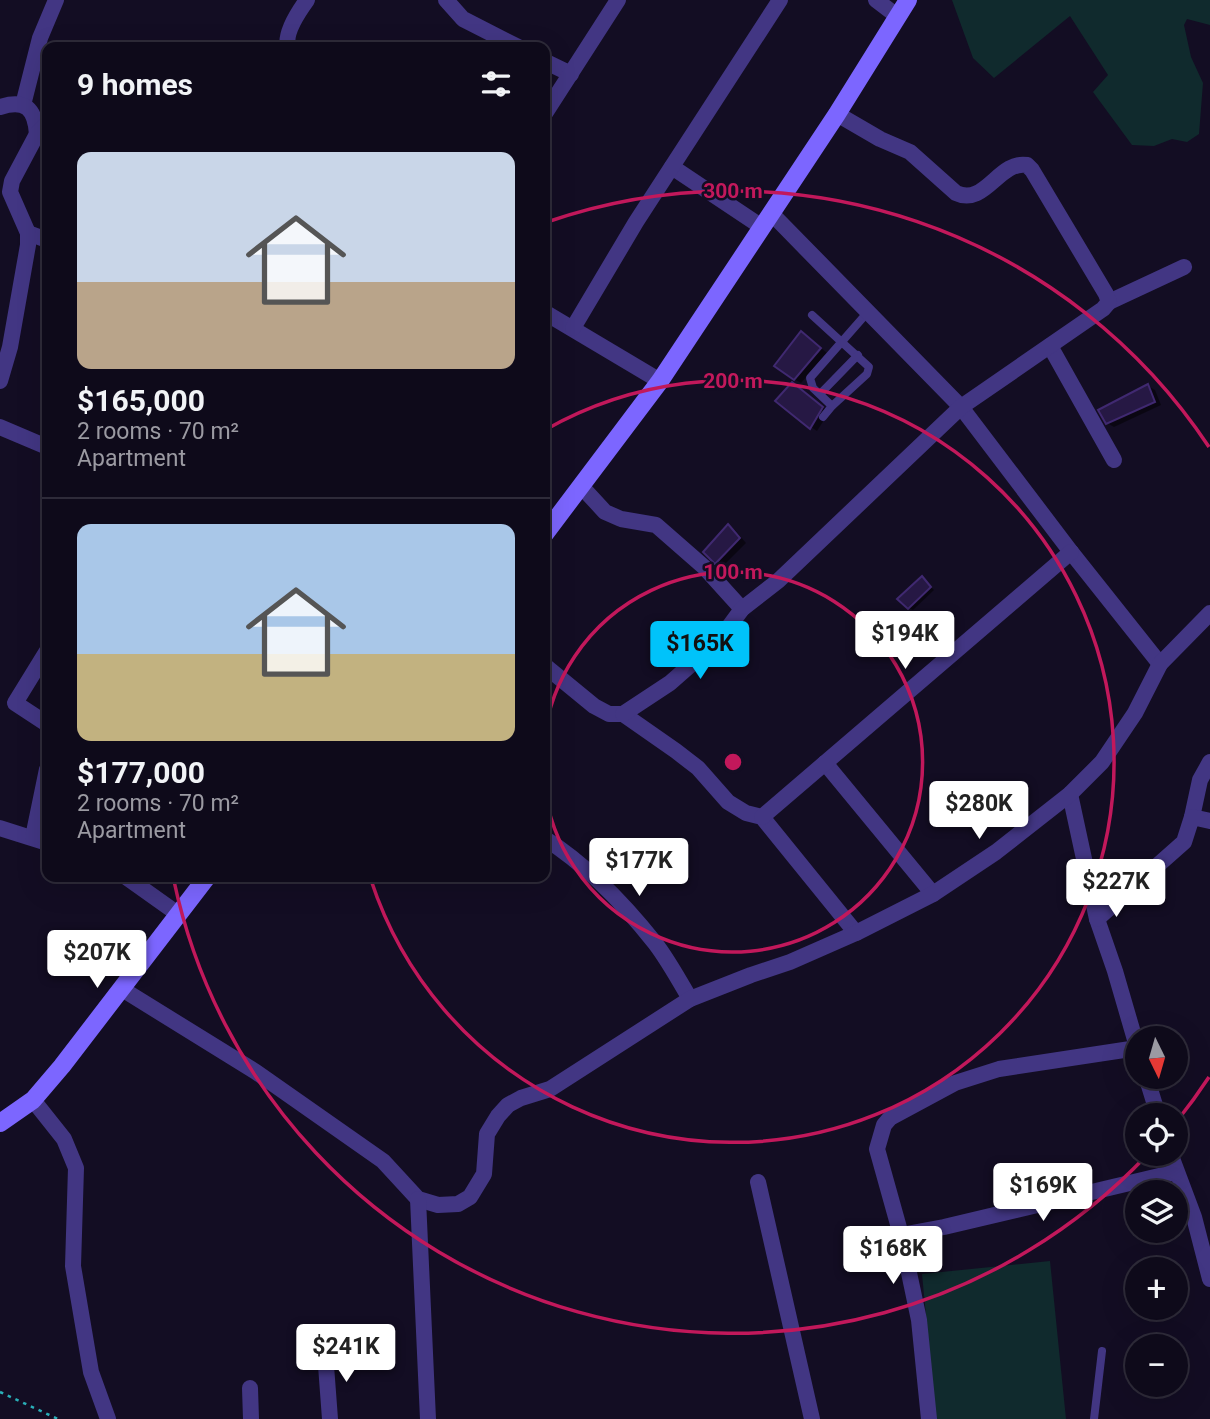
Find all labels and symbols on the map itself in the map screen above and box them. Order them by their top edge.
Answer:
text: 300 m [703,179,763,203]
text: 200 m [703,369,763,393]
text: 100 m [703,560,763,584]
pin: $194K [856,612,954,671]
pin: $165K [651,622,749,681]
centre of rings [721,750,745,774]
pin: $280K [930,782,1028,841]
pin: $177K [590,838,688,898]
pin: $227K [1067,860,1165,919]
pin: $207K [48,930,146,990]
north arrow [1125,1026,1188,1088]
pin: $169K [994,1164,1092,1223]
pin: $168K [844,1226,942,1286]
pin: $241K [297,1324,395,1384]

